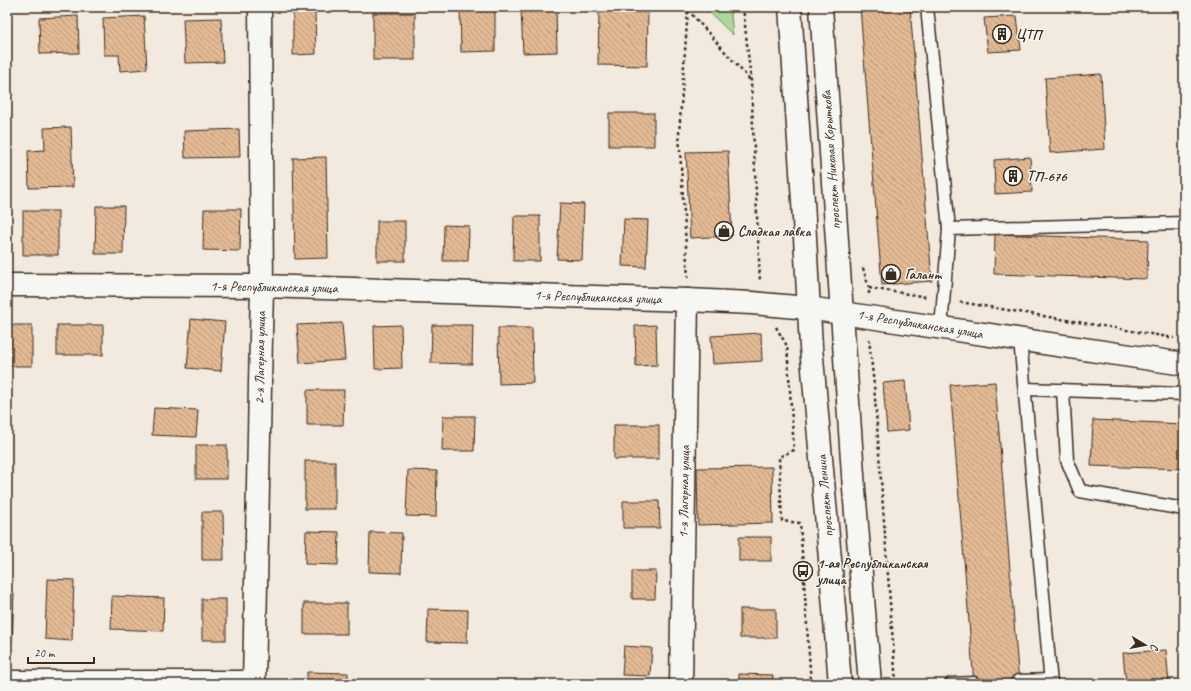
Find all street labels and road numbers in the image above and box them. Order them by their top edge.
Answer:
street label: проспект Николая Корыткова [818,89,844,230]
street label: 1-я Республиканская улица [210,277,339,297]
street label: 1-я Республиканская улица [534,286,663,308]
street label: 1-я Республиканская улица [856,306,985,342]
street label: 2-я Лагерная улица [251,310,269,405]
street label: 1-я Лагерная улица [675,444,693,539]
street label: проспект Ленина [813,453,837,538]

